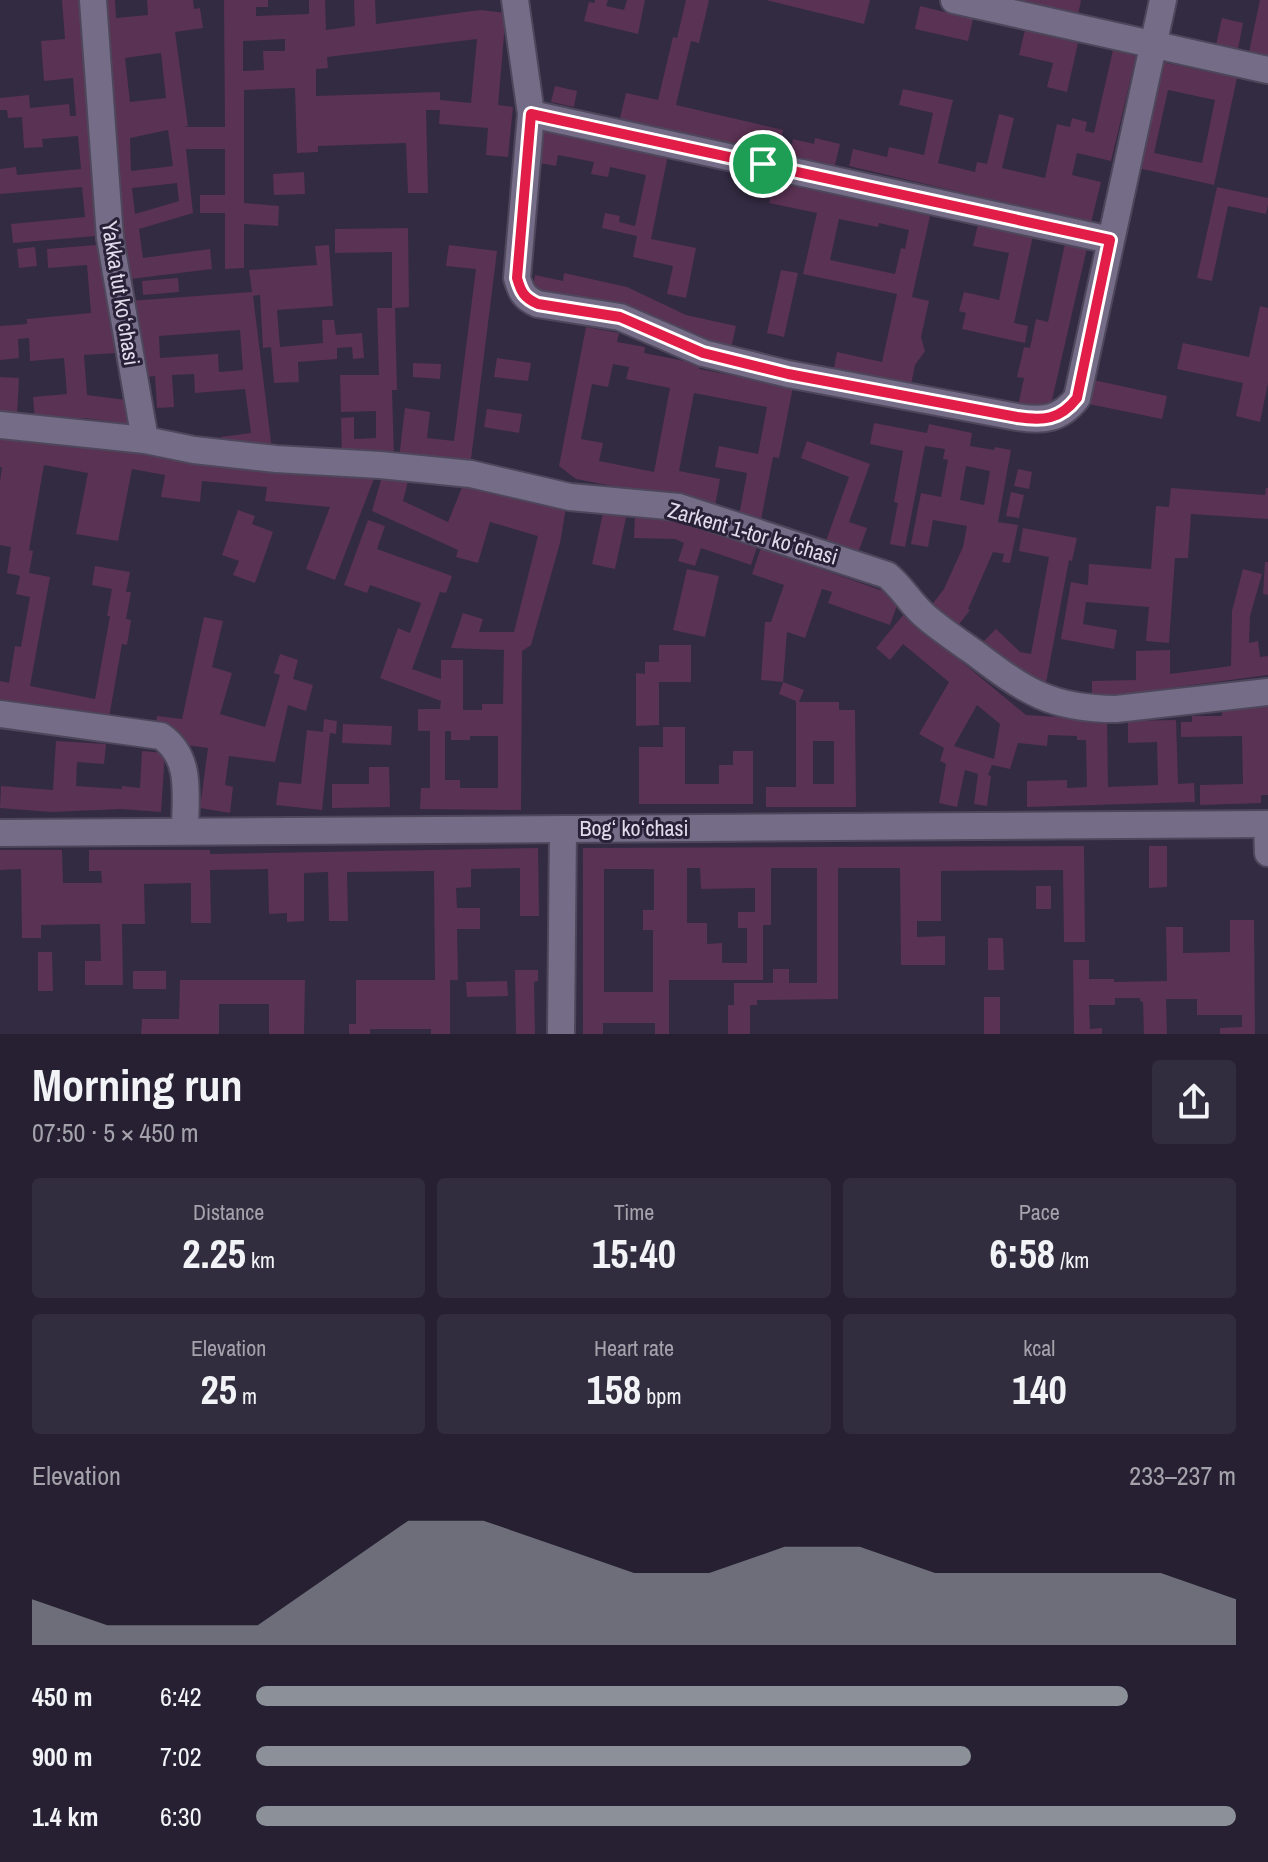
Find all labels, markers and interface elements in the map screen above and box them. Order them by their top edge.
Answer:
pin [729,130,797,198]
icon: arrive [741,142,785,186]
street label: Yakka tut koʻchasi [95,219,147,367]
street label: Zarkent 1-tor koʻchasi [665,494,841,572]
street label: Bogʻ koʻchasi [579,813,689,843]
text: Morning run [32,1055,242,1115]
button: share [1152,1060,1236,1144]
text: 07:50 · 5 × 450 m [32,1115,199,1150]
text: Distance [193,1197,264,1227]
text: Time [614,1197,654,1227]
text: Pace [1019,1197,1060,1227]
text: 2.25 [182,1227,246,1280]
text: 15:40 [592,1227,676,1280]
text: 6:58 [989,1227,1055,1280]
text: km [246,1245,275,1275]
text: /km [1055,1245,1089,1275]
text: Elevation [191,1333,266,1363]
text: Heart rate [594,1333,674,1363]
text: kcal [1023,1333,1055,1363]
text: 25 [200,1363,237,1416]
text: 158 [587,1363,641,1416]
text: 140 [1012,1363,1067,1416]
text: m [237,1381,257,1411]
text: bpm [641,1381,681,1411]
text: Elevation [32,1458,121,1493]
text: 233–237 m [1129,1458,1236,1493]
text: 450 m [32,1679,92,1714]
text: 6:42 [160,1679,202,1714]
text: 900 m [32,1739,92,1774]
text: 7:02 [160,1739,202,1774]
text: 1.4 km [32,1799,98,1834]
text: 6:30 [160,1799,202,1834]

